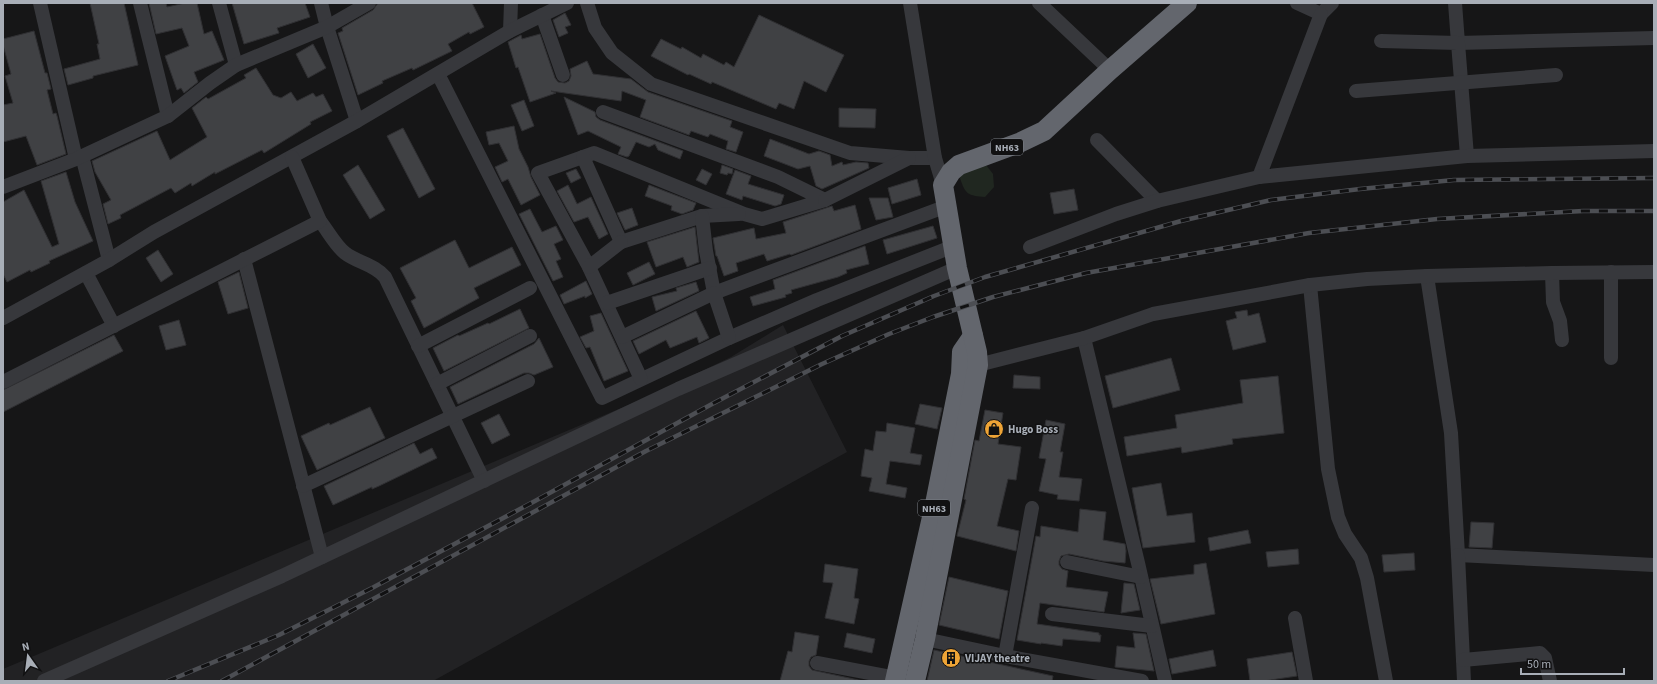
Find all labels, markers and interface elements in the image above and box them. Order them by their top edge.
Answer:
road number: NH63 [991,139,1023,155]
shop icon: Hugo Boss [983,418,1005,440]
place label: Hugo Boss [1008,422,1058,437]
road number: NH63 [918,500,950,516]
north arrow [8,636,48,676]
text: N [20,639,31,655]
building icon: VIJAY theatre [940,647,962,669]
scale bar [1521,650,1624,676]
place label: VIJAY theatre [964,651,1030,666]
text: 50 m [1527,656,1551,673]

